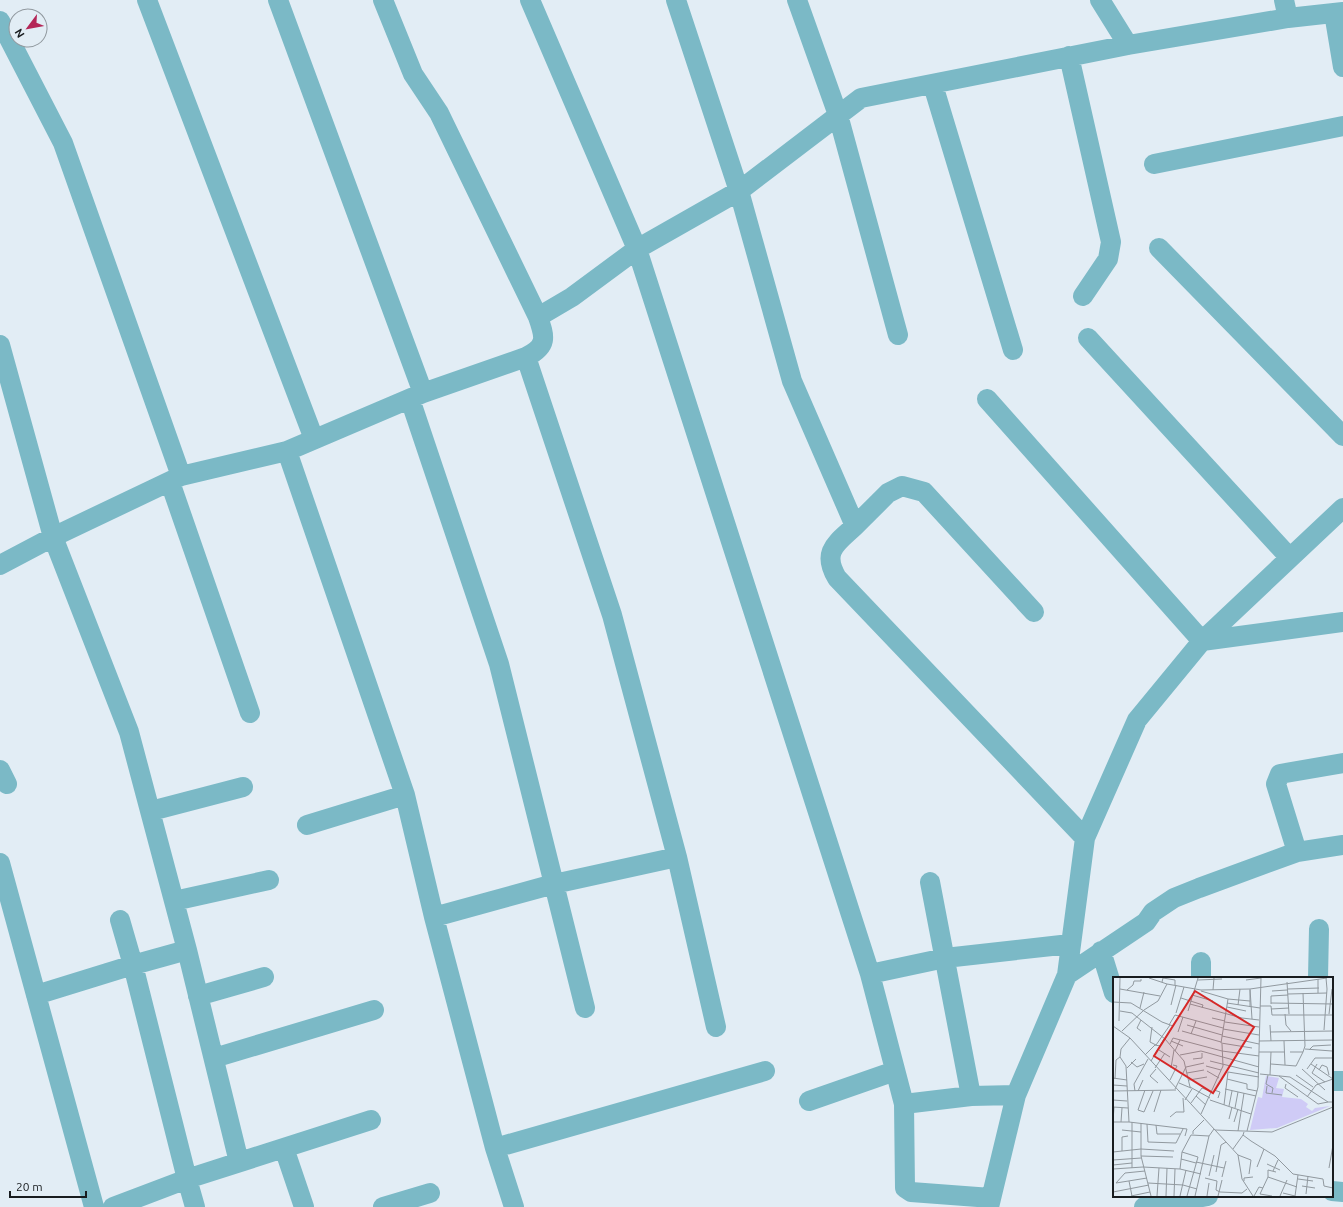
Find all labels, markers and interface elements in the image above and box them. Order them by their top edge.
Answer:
north arrow [8,8,48,48]
text: N [12,27,27,40]
inset map [1113,977,1333,1197]
scale bar [10,1173,86,1199]
text: 20 m [16,1180,43,1193]

